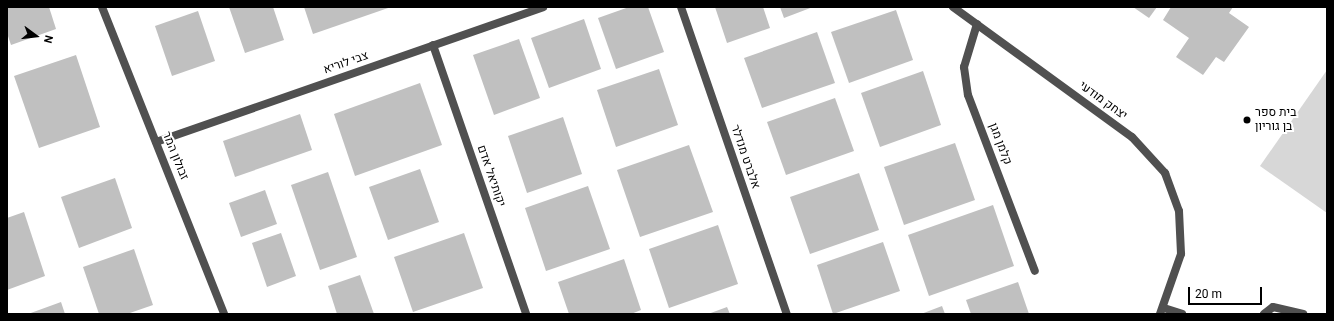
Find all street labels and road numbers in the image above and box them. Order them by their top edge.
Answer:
street label: צבי לוריא [322,49,370,77]
street label: יצחק מודעי [1076,79,1130,123]
street label: קלמן מגן [986,121,1014,167]
street label: אלברט מנדלר [727,123,763,191]
street label: זבולון המר [159,130,191,182]
street label: יקותיאל אדם [474,143,508,209]

